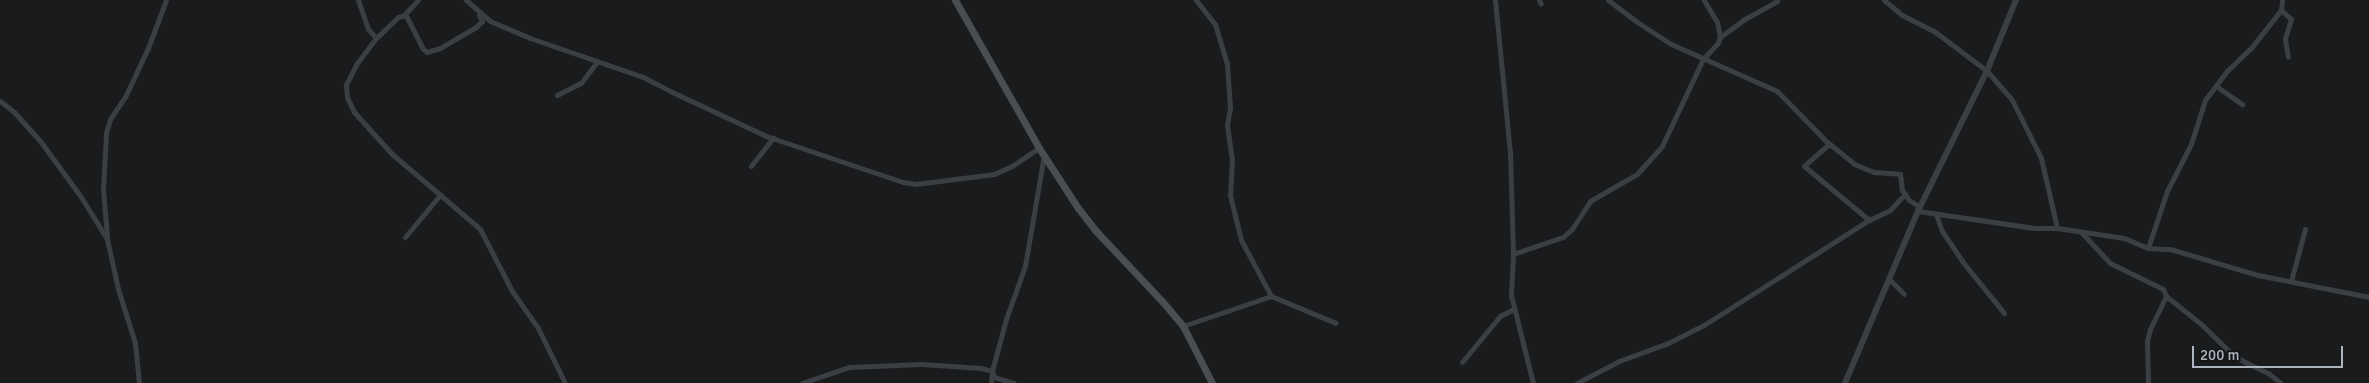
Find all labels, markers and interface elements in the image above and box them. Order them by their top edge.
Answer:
scale bar [2194,336,2345,368]
text: 200 m [2200,346,2240,364]

